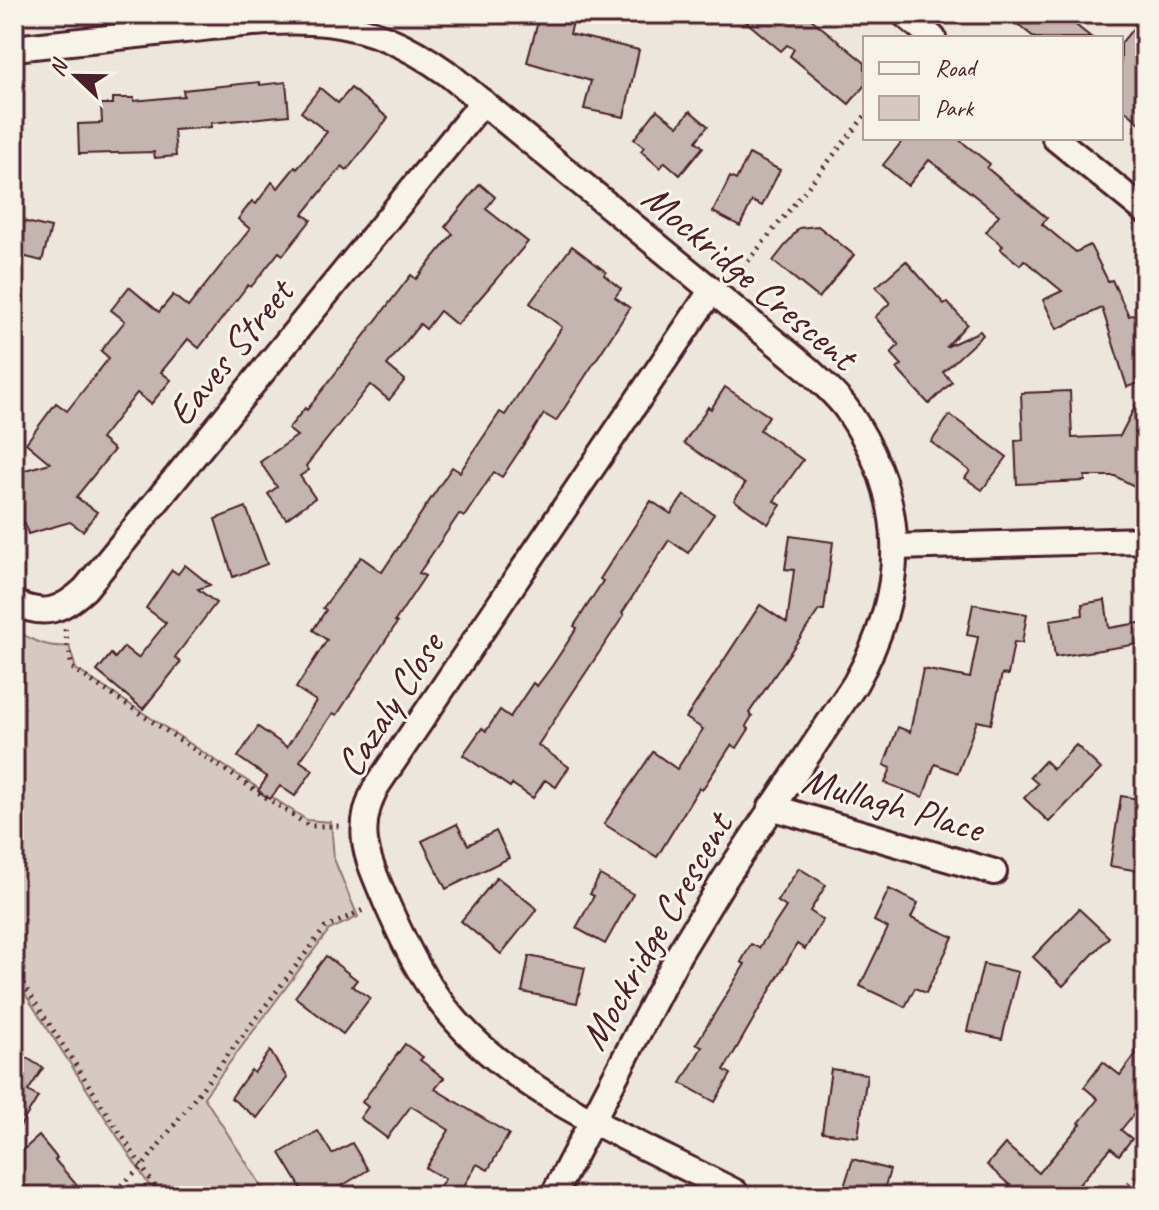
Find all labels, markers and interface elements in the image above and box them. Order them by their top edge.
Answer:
north arrow [36,36,116,116]
legend [863,36,1123,140]
text: Road [935,53,979,83]
text: N [43,54,75,80]
text: Park [935,93,975,123]
street label: Mockridge Crescent [632,173,870,383]
street label: Eaves Street [156,266,306,436]
street label: Cazaly Close [325,621,456,786]
street label: Mullagh Place [797,754,992,854]
street label: Mockridge Crescent [568,801,745,1058]

